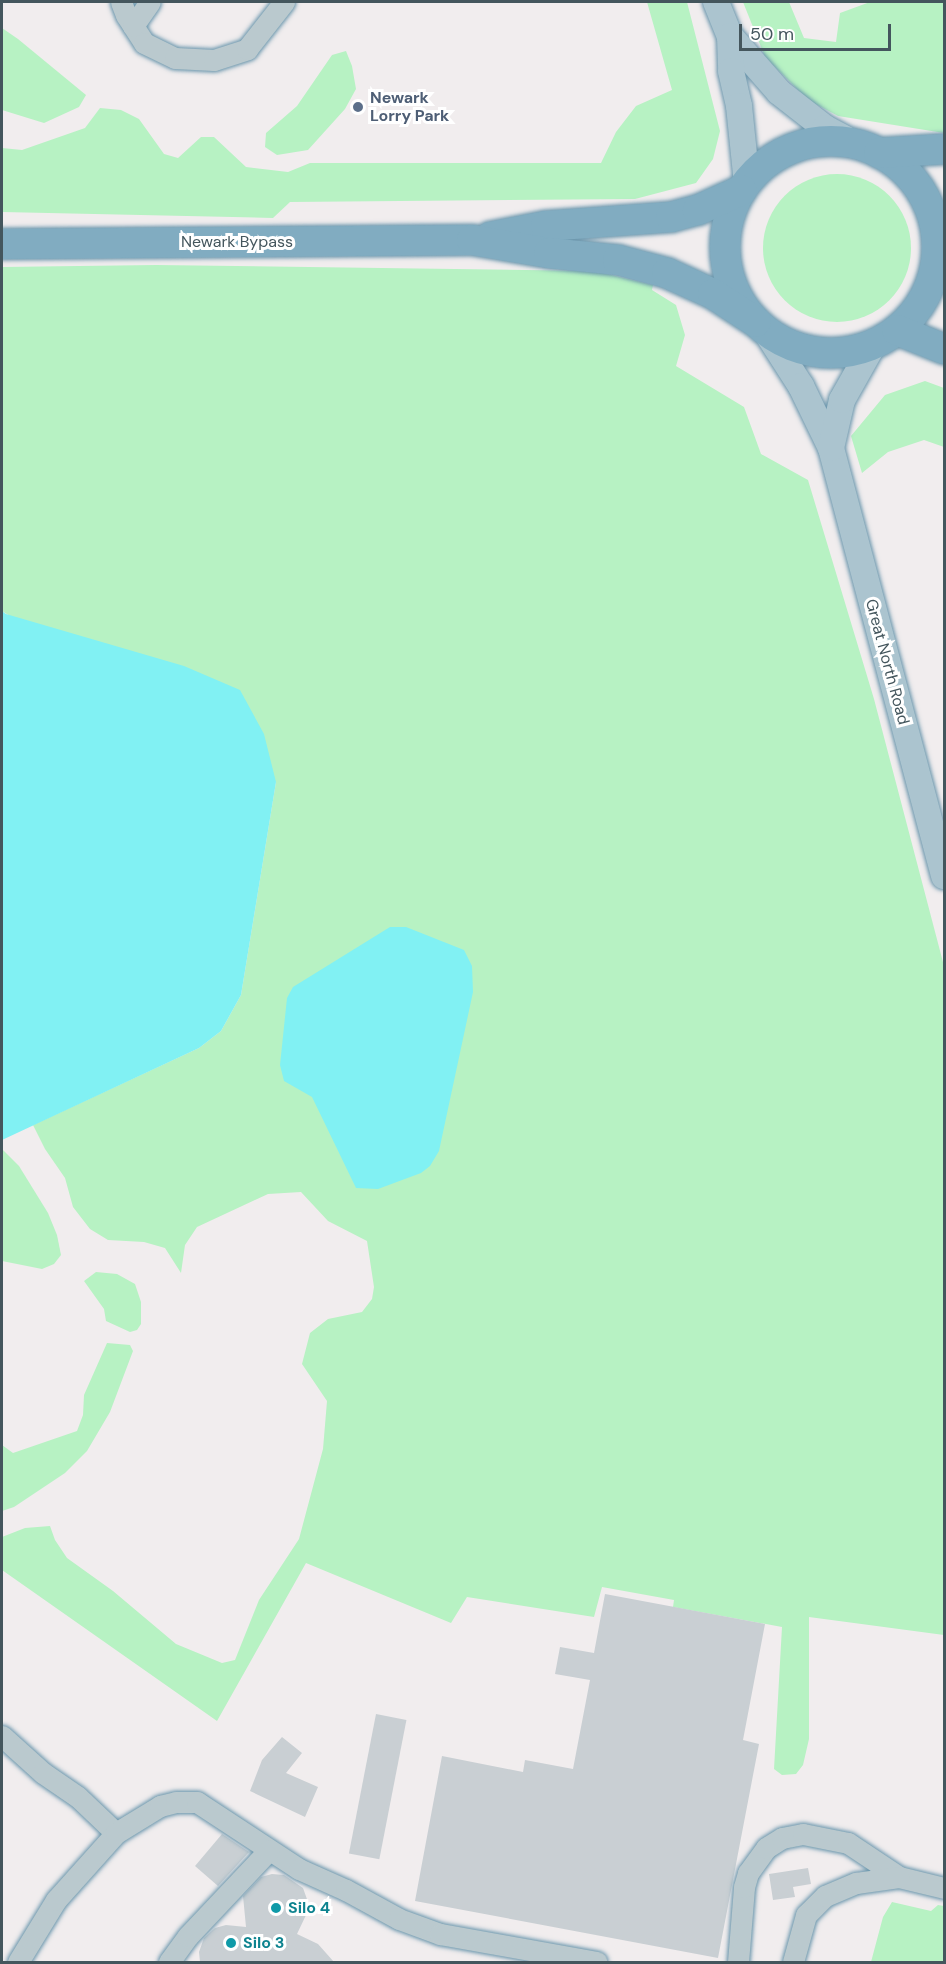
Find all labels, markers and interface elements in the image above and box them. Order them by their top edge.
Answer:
scale bar [742,12,894,50]
text: 50 m [750,22,794,46]
place label: Newark Lorry Park [370,88,449,126]
marker: Newark Lorry Park [351,100,365,114]
street label: Newark Bypass [181,232,293,252]
street label: Great North Road [861,597,913,727]
place label: Silo 4 [288,1898,330,1918]
marker: Silo 4 [269,1901,283,1915]
place label: Silo 3 [243,1933,284,1953]
marker: Silo 3 [224,1936,238,1950]

